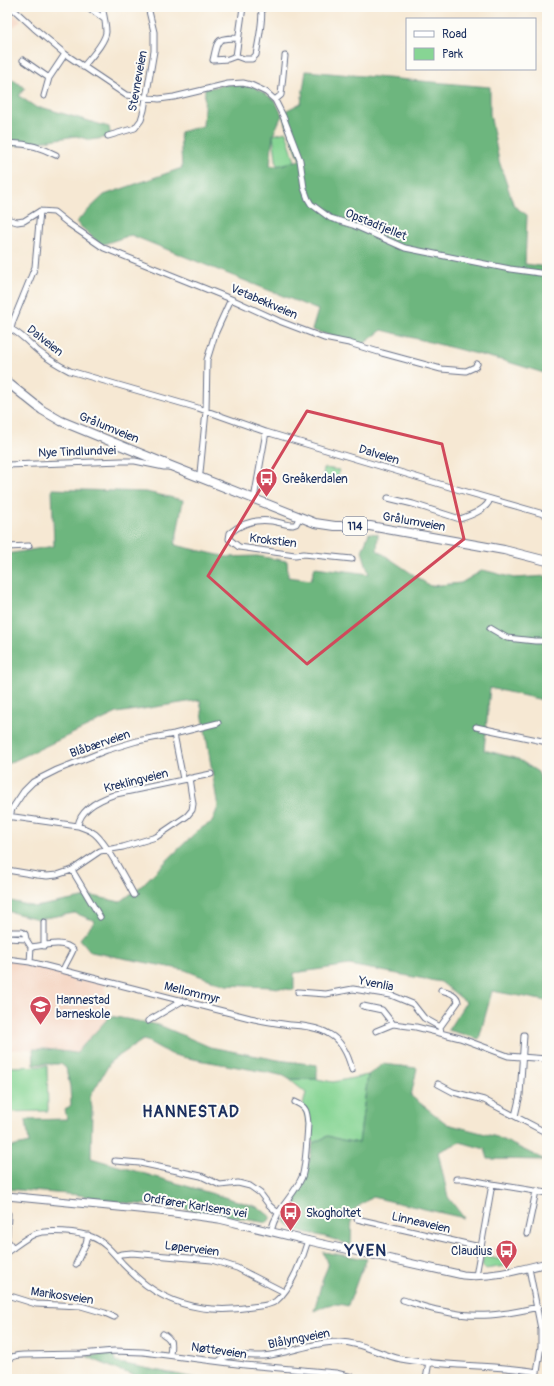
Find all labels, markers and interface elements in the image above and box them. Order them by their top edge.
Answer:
legend [406,18,536,70]
text: Road [442,27,467,42]
text: Park [442,47,463,62]
street label: Stevneveien [125,49,151,113]
street label: Opstadfjellet [343,206,409,244]
street label: Vetabekkveien [228,281,300,323]
street label: Dalveien [24,322,66,360]
street label: Grålumveien [77,409,141,447]
street label: Dalveien [357,442,401,468]
street label: Nye Tindlundvei [38,443,116,461]
bus stop icon: Greåkerdalen [254,466,280,499]
place label: Greåkerdalen [282,472,348,487]
street label: Grålumveien [381,509,447,535]
road number: 114 [343,517,367,535]
street label: Krokstien [248,531,298,551]
street label: Blåbærveien [68,727,132,761]
street label: Kreklingveien [102,766,170,796]
street label: Yvenlia [356,973,395,995]
street label: Mellommyr [162,979,222,1007]
place label: Hannestad barneskole [56,993,110,1022]
school or university icon: Hannestad barneskole [27,994,53,1027]
district label: HANNESTAD [142,1102,240,1122]
street label: Ordfører Karlsens vei [142,1190,248,1222]
bus stop icon: Skogholtet [278,1200,304,1233]
place label: Skogholtet [306,1206,361,1221]
street label: Linneaveien [390,1209,452,1237]
street label: Løperveien [164,1238,220,1260]
bus stop icon: Claudius [494,1238,520,1271]
district label: YVEN [344,1241,387,1261]
place label: Claudius [451,1244,493,1259]
street label: Marikosveien [30,1284,95,1308]
street label: Blålyngveien [267,1326,331,1352]
street label: Nøtteveien [190,1340,248,1362]

